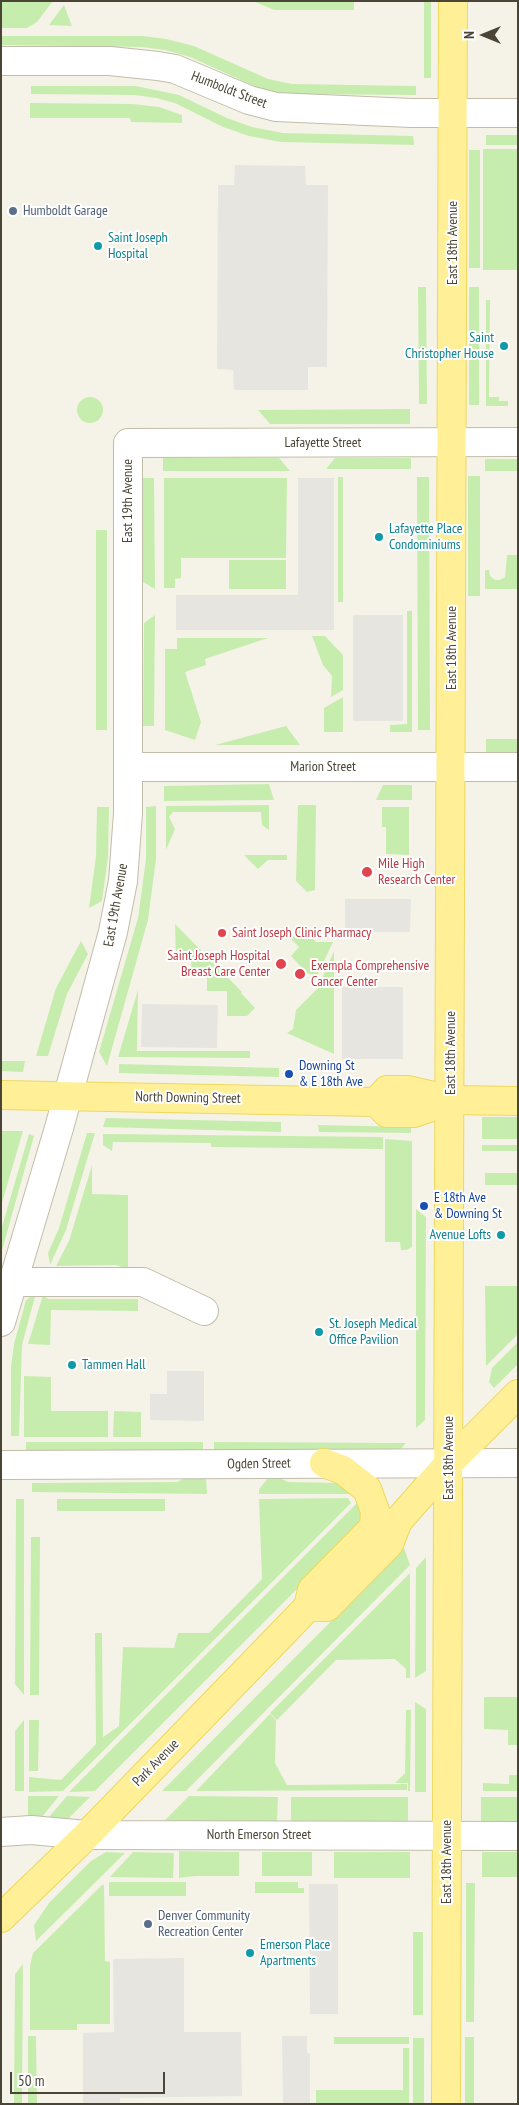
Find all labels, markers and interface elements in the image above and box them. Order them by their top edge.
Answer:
north arrow [459,10,509,60]
text: N [460,31,478,39]
street label: Humboldt Street [189,68,269,112]
street label: East 18th Avenue [445,201,461,285]
place label: Humboldt Garage [23,203,108,219]
marker: Humboldt Garage [7,205,19,217]
place label: Saint Joseph Hospital [108,230,168,262]
marker: Saint Joseph Hospital [92,240,104,252]
place label: Saint Christopher House [405,330,494,362]
marker: Saint Christopher House [498,340,510,352]
street label: Lafayette Street [285,435,361,451]
street label: East 19th Avenue [120,459,136,543]
place label: Lafayette Place Condominiums [389,521,462,554]
marker: Lafayette Place Condominiums [373,531,385,543]
street label: East 18th Avenue [444,606,460,690]
street label: Marion Street [290,759,356,775]
place label: Mile High Research Center [378,856,455,889]
street label: East 19th Avenue [100,862,132,948]
marker: Mile High Research Center [360,865,374,879]
place label: Saint Joseph Clinic Pharmacy [232,925,371,941]
marker: Saint Joseph Clinic Pharmacy [216,927,228,939]
place label: Saint Joseph Hospital Breast Care Center [167,948,270,980]
marker: Saint Joseph Hospital Breast Care Center [274,957,288,971]
place label: Exempla Comprehensive Cancer Center [311,958,429,990]
marker: Exempla Comprehensive Cancer Center [293,967,307,981]
street label: East 18th Avenue [443,1011,459,1095]
place label: Downing St & E 18th Ave [299,1058,363,1090]
marker: Downing St & E 18th Ave [283,1068,295,1080]
street label: North Downing Street [135,1089,241,1107]
place label: E 18th Ave & Downing St [434,1190,502,1222]
marker: E 18th Ave & Downing St [418,1200,430,1212]
place label: Avenue Lofts [430,1227,491,1243]
marker: Avenue Lofts [495,1229,507,1241]
place label: St. Joseph Medical Office Pavilion [329,1316,417,1348]
marker: St. Joseph Medical Office Pavilion [313,1326,325,1338]
place label: Tammen Hall [82,1357,145,1373]
marker: Tammen Hall [66,1359,78,1371]
street label: East 18th Avenue [441,1416,457,1500]
street label: Ogden Street [227,1455,291,1473]
street label: Park Avenue [129,1736,183,1790]
street label: East 18th Avenue [439,1820,455,1904]
street label: North Emerson Street [207,1827,311,1843]
place label: Denver Community Recreation Center [158,1908,250,1940]
marker: Denver Community Recreation Center [142,1918,154,1930]
place label: Emerson Place Apartments [260,1937,330,1970]
marker: Emerson Place Apartments [244,1947,256,1959]
scale bar [12,2062,168,2094]
text: 50 m [18,2071,44,2090]

